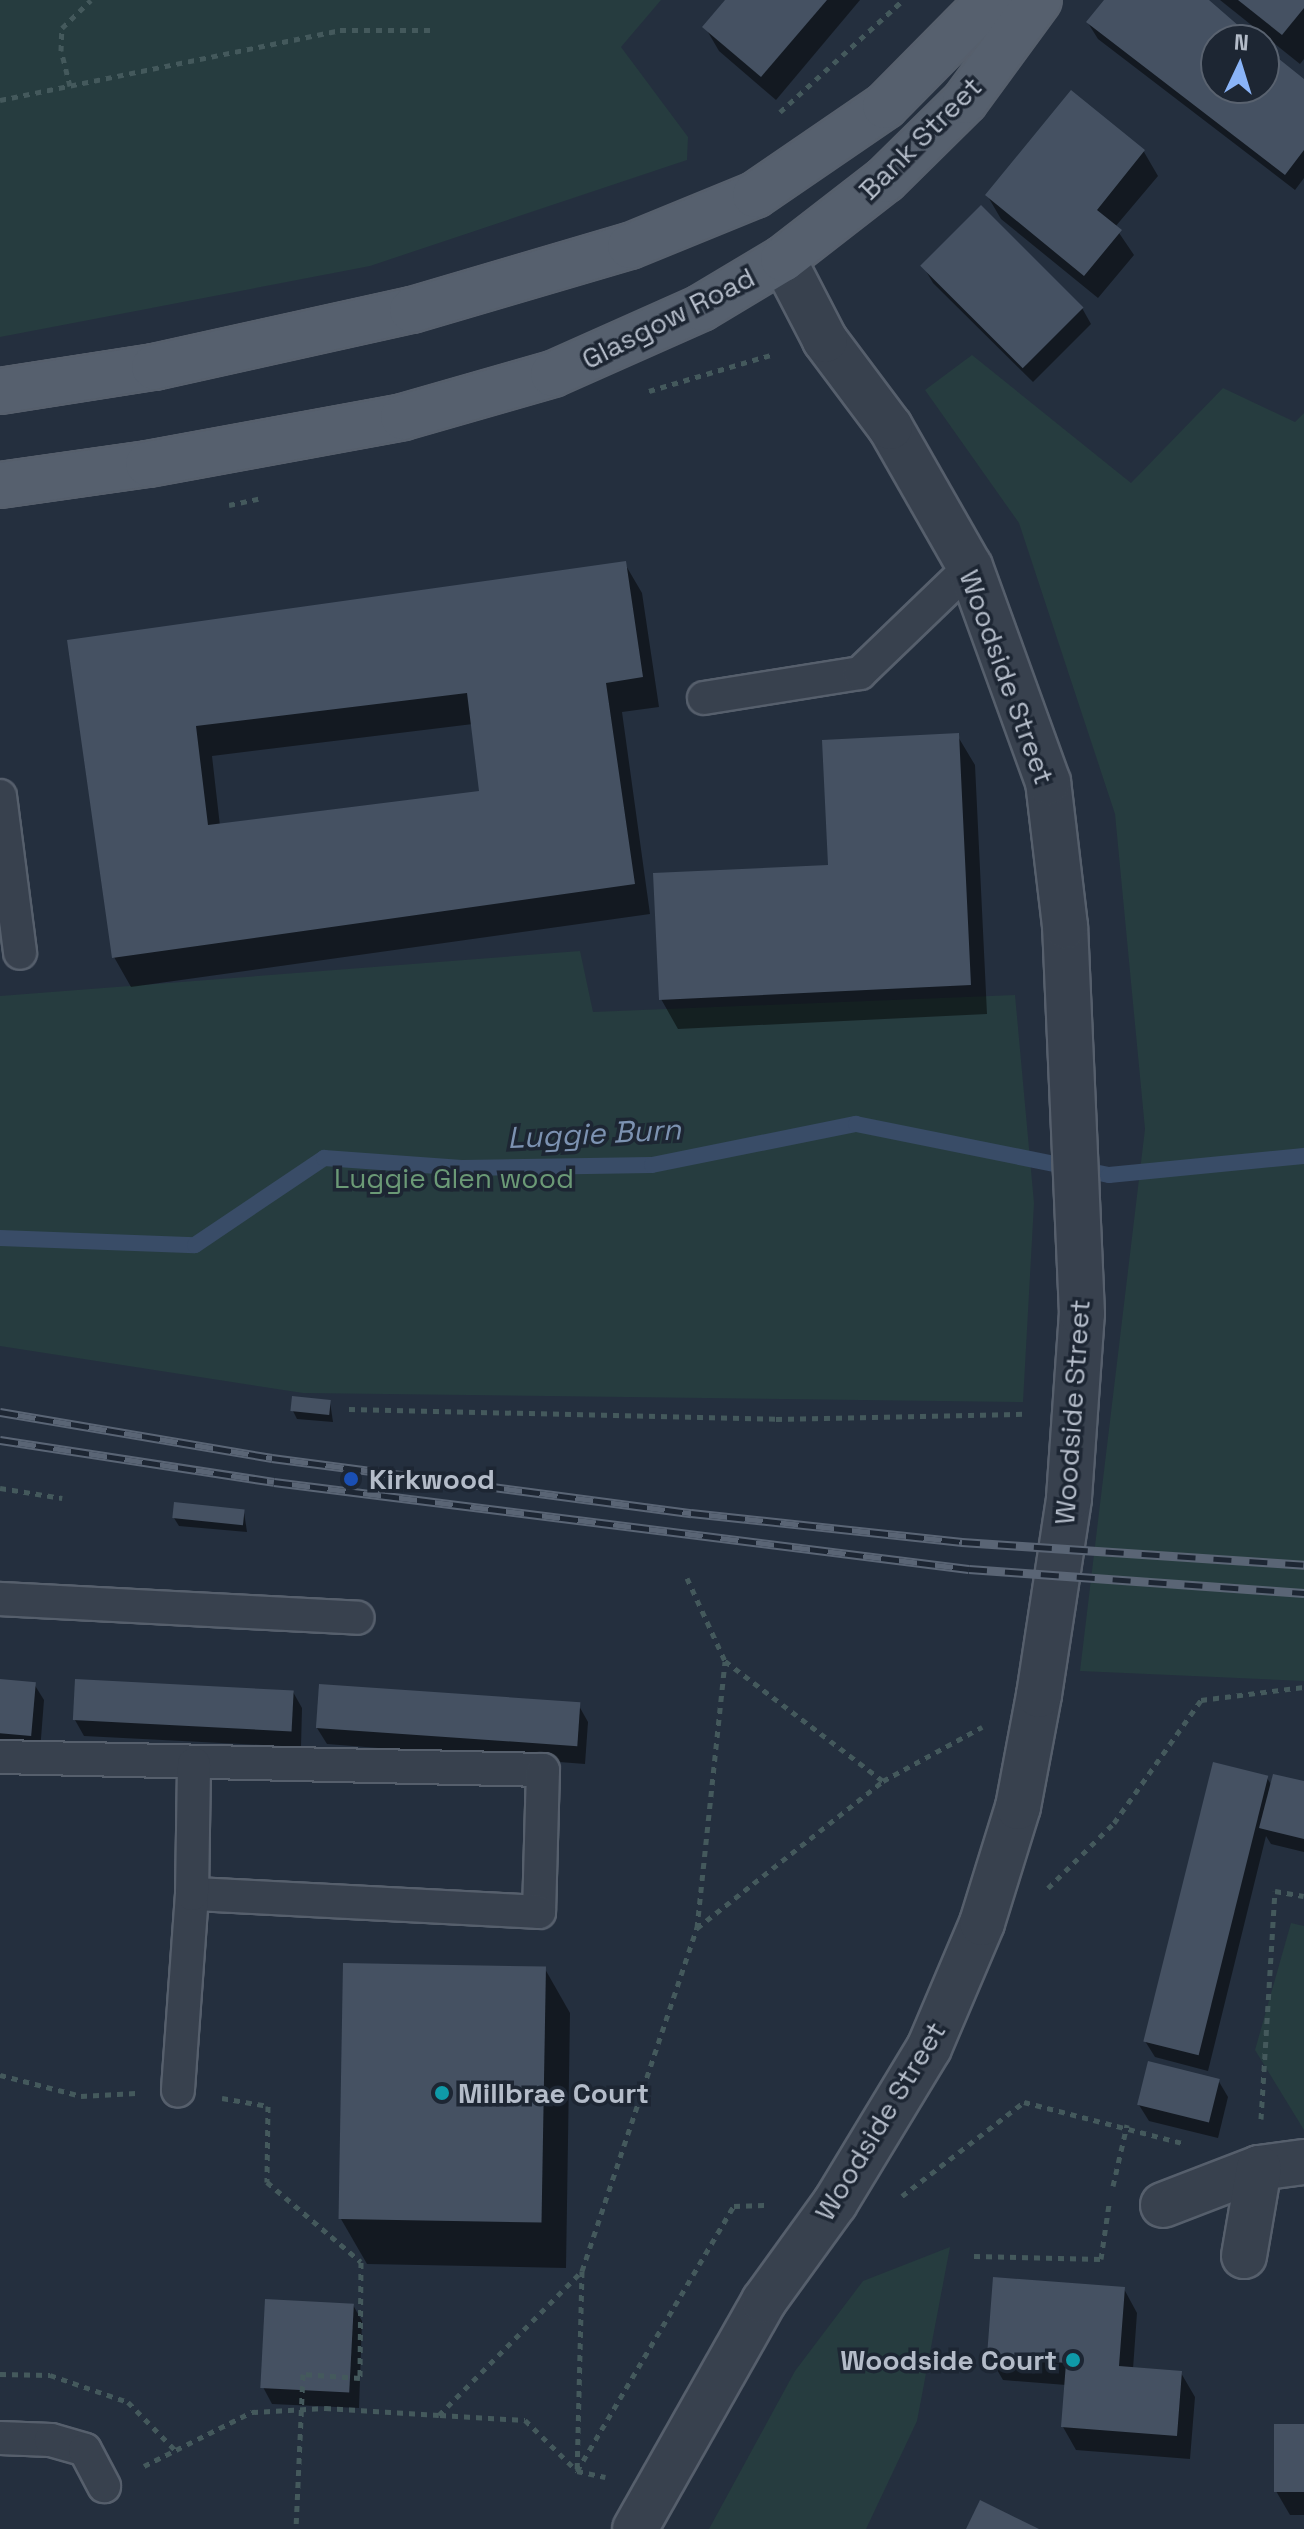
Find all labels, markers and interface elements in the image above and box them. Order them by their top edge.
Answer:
north arrow [1200,24,1280,104]
text: N [1233,28,1250,57]
street label: Bank Street [852,70,988,206]
street label: Glasgow Road [576,260,760,376]
street label: Woodside Street [953,565,1061,789]
water label: Luggie Burn [506,1111,682,1157]
park label: Luggie Glen wood [334,1161,574,1195]
street label: Woodside Street [1047,1298,1097,1526]
place label: Kirkwood [369,1462,495,1496]
marker: Kirkwood [340,1468,362,1490]
street label: Woodside Street [807,2016,953,2226]
place label: Millbrae Court [458,2076,649,2110]
marker: Millbrae Court [433,2084,451,2102]
place label: Woodside Court [840,2343,1057,2377]
marker: Woodside Court [1064,2351,1082,2369]

